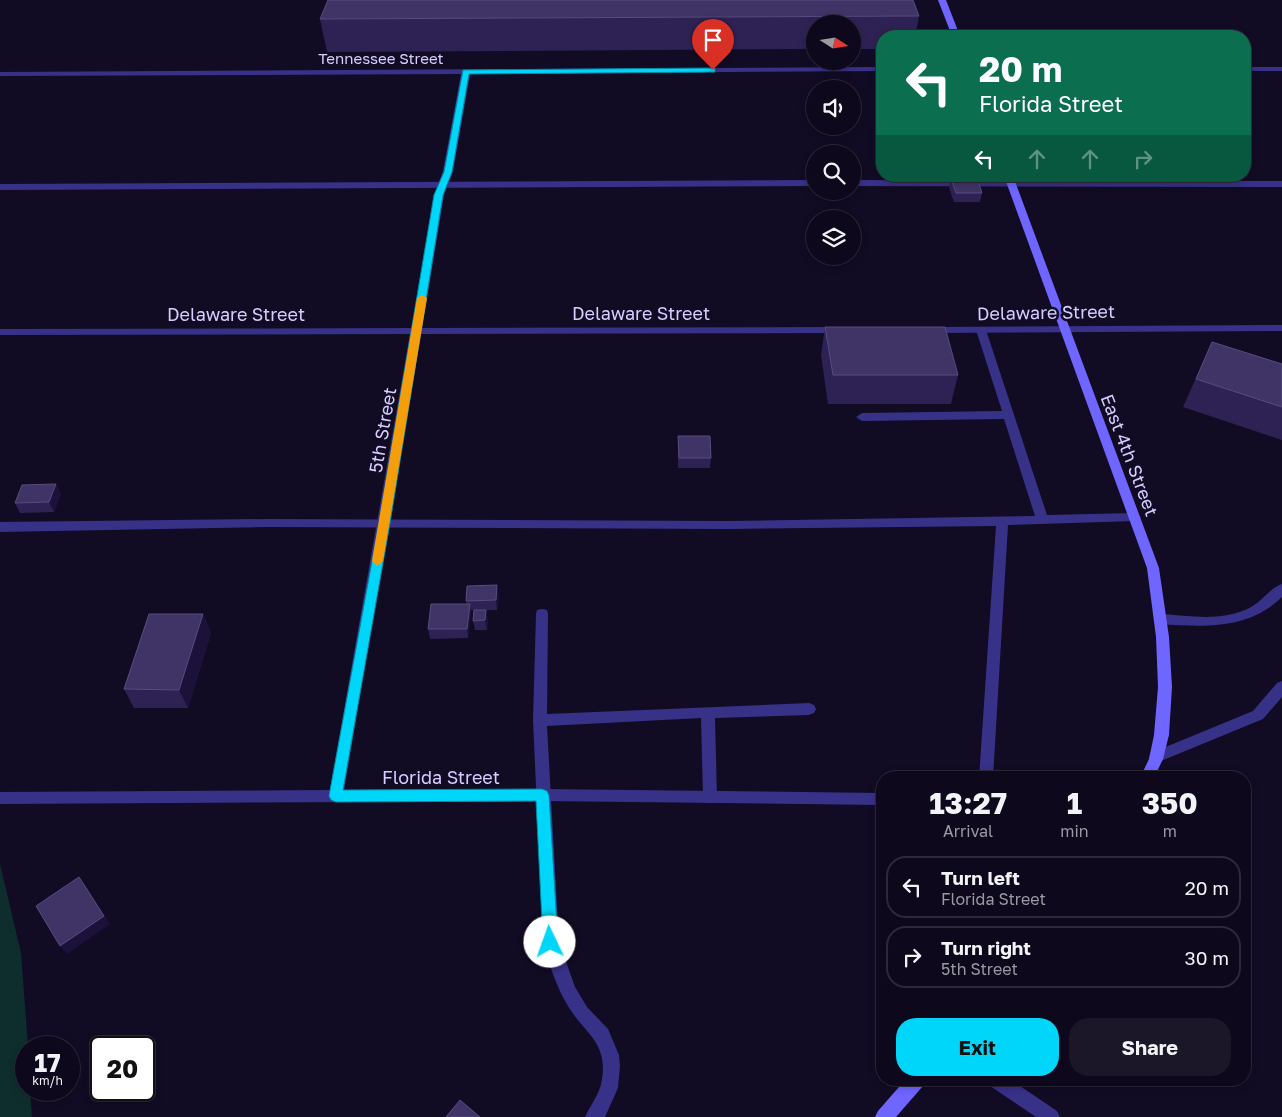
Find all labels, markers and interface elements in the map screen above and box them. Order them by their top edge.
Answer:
north arrow [806,15,861,70]
map controls [806,15,861,265]
pin [692,19,734,70]
icon: arrive [699,26,727,54]
text: 20 m [979,48,1062,90]
street label: Tennessee Street [318,49,444,67]
icon: left [896,50,961,115]
button: sound [806,80,861,135]
text: Florida Street [979,90,1123,117]
button: search [806,145,861,200]
icon: left [970,145,998,173]
icon: ahead [1023,145,1051,173]
icon: ahead [1076,145,1104,173]
icon: right [1129,145,1157,173]
button: layers [806,210,861,265]
street label: Delaware Street [977,300,1115,324]
street label: Delaware Street [572,302,710,324]
street label: Delaware Street [167,303,305,325]
street label: 5th Street [364,385,400,475]
street label: East 4th Street [1097,391,1163,519]
street label: Florida Street [382,766,500,788]
text: 13:27 [929,785,1007,821]
text: 1 [1067,785,1082,821]
text: 350 [1142,785,1198,821]
text: Arrival [943,821,993,841]
text: min [1060,821,1089,841]
text: m [1163,821,1177,841]
text: Turn left [941,866,1020,889]
icon: left [898,873,926,901]
text: 20 m [1185,876,1229,899]
text: Florida Street [941,889,1046,909]
position arrow [523,915,575,967]
text: Turn right [941,936,1031,959]
icon: right [898,943,926,971]
text: 30 m [1185,946,1229,969]
text: 5th Street [941,959,1018,979]
button: Exit [896,1018,1059,1076]
button: Share [1069,1018,1231,1076]
speed limit sign: 20 [90,1036,155,1101]
text: 17 [34,1047,61,1078]
text: km/h [32,1073,63,1088]

